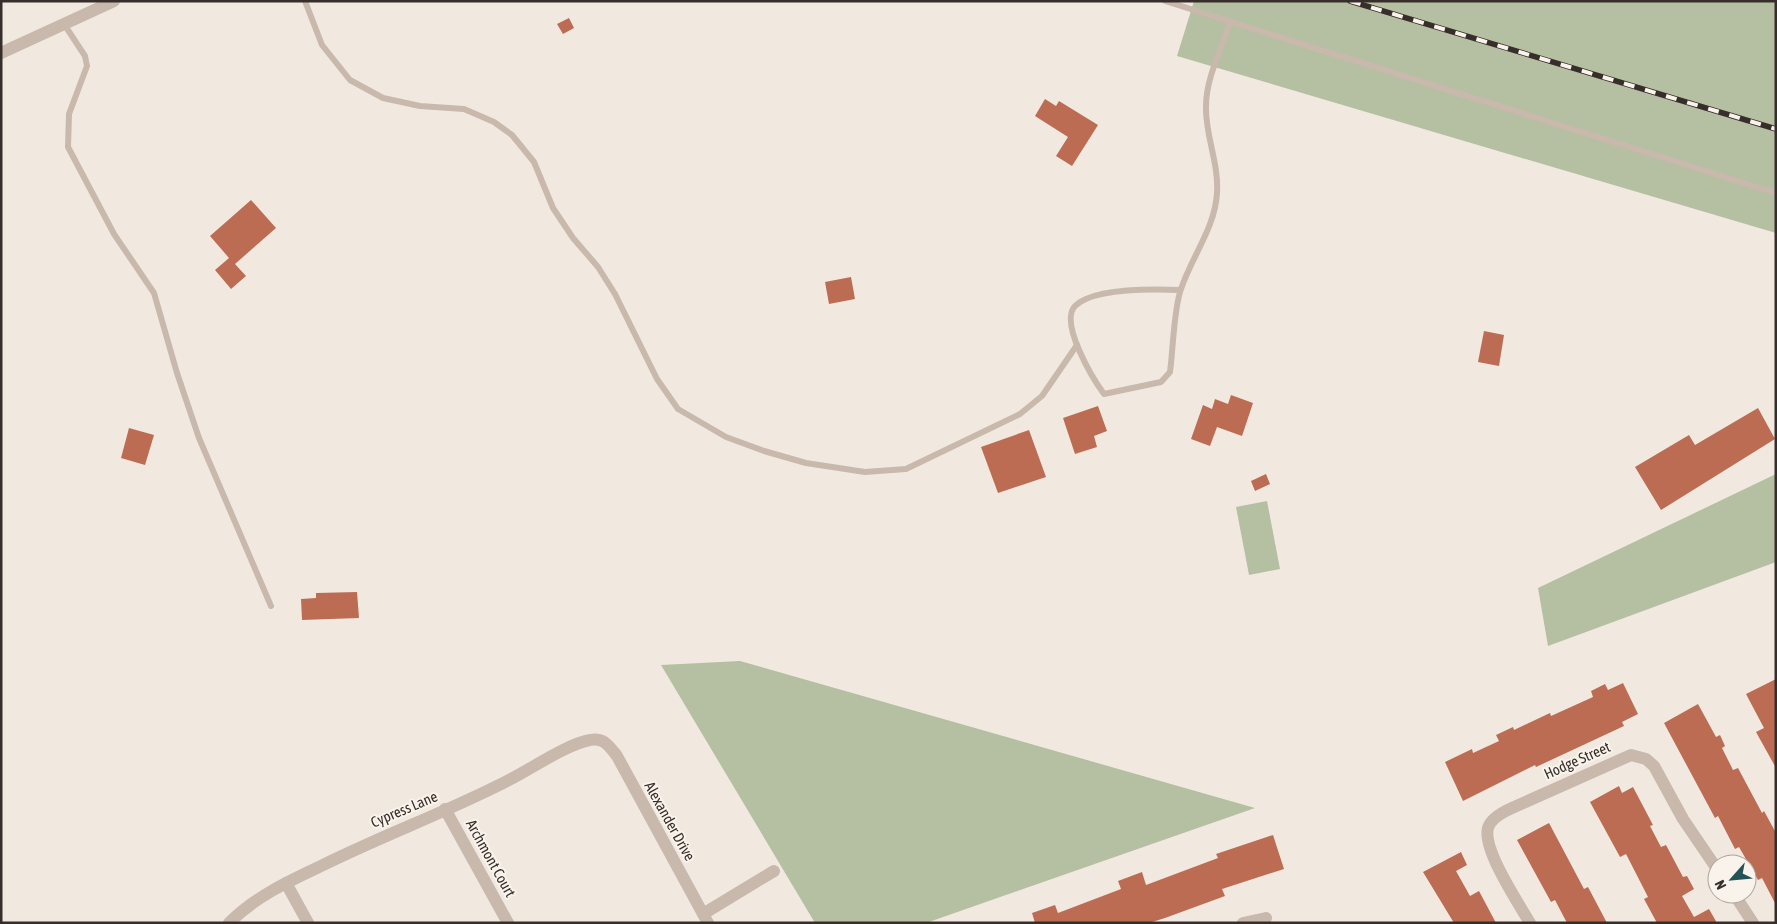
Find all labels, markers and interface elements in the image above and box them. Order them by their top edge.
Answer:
street label: Hodge Street [1541,738,1613,782]
street label: Alexander Drive [641,779,699,864]
street label: Cypress Lane [368,787,440,831]
street label: Archmont Court [463,816,519,900]
north arrow [1707,854,1757,904]
text: N [1711,878,1729,892]

